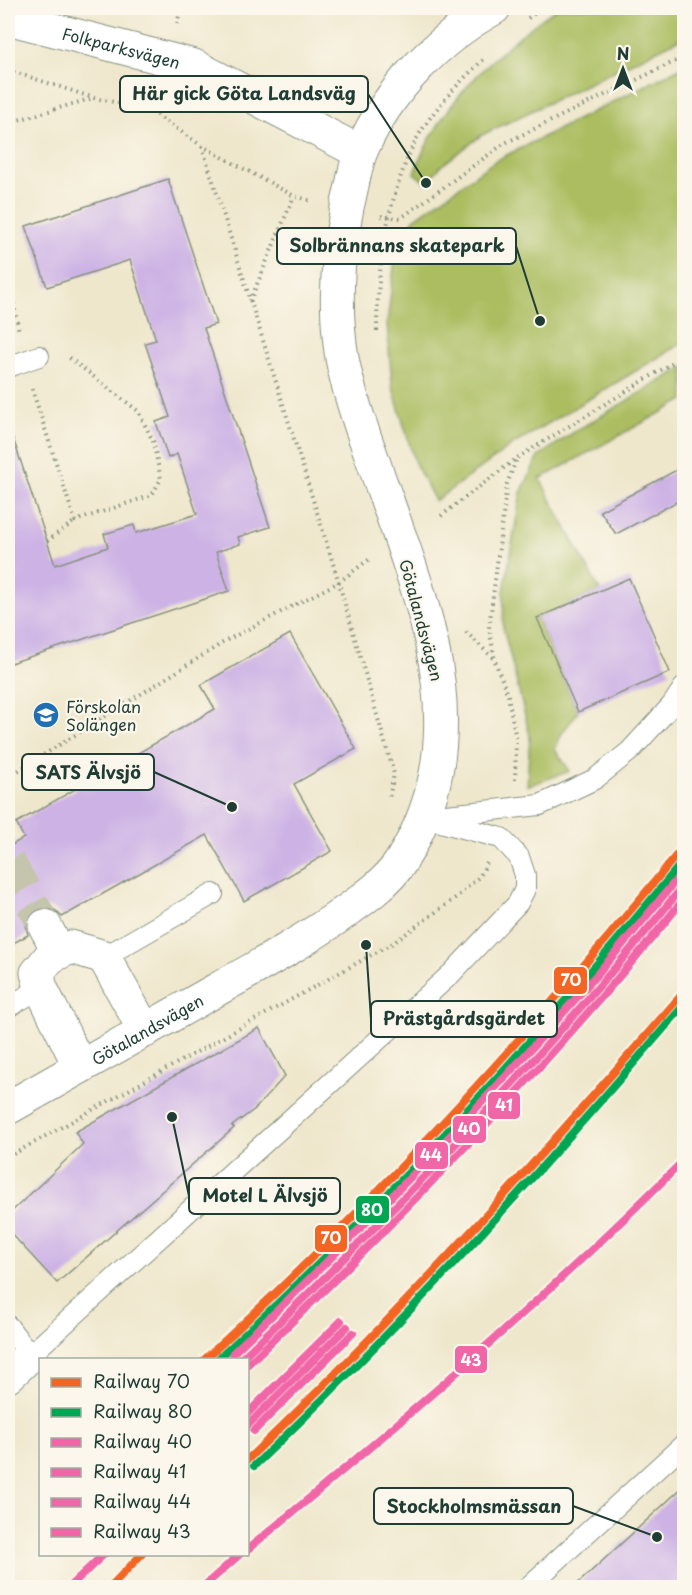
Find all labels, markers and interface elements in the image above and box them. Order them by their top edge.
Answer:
street label: Folkparksvägen [60,21,183,74]
north arrow [593,39,653,99]
text: N [617,41,629,65]
callout: Här gick Göta Landsväg [120,76,368,112]
text: Här gick Göta Landsväg [132,79,356,106]
callout: Solbrännans skatepark [277,228,516,264]
text: Solbrännans skatepark [289,231,505,258]
street label: Götalandsvägen [394,556,450,684]
place label: Förskolan Solängen [66,694,141,736]
school or university icon: Förskolan Solängen [31,700,61,730]
callout: SATS Älvsjö [22,754,154,790]
text: SATS Älvsjö [35,758,141,785]
line badge: 70 [553,966,588,995]
text: 70 [561,967,582,991]
street label: Götalandsvägen [87,988,208,1071]
callout: Prästgårdsgärdet [371,1001,557,1037]
text: Prästgårdsgärdet [383,1004,545,1031]
line badge: 41 [487,1091,521,1120]
text: 41 [495,1092,513,1116]
line badge: 40 [452,1115,487,1144]
text: 40 [458,1116,481,1140]
line badge: 44 [414,1141,449,1170]
text: 44 [420,1142,442,1166]
callout: Motel L Älvsjö [189,1178,340,1214]
text: Motel L Älvsjö [202,1181,328,1208]
line badge: 80 [355,1195,390,1224]
text: 80 [361,1197,383,1221]
line badge: 70 [314,1224,348,1253]
text: 70 [321,1225,342,1249]
line badge: 43 [454,1345,488,1374]
text: 43 [460,1347,482,1371]
legend [39,1358,249,1556]
text: Railway 70 [93,1367,190,1394]
text: Railway 80 [93,1397,192,1424]
text: Railway 40 [93,1427,192,1454]
text: Railway 41 [93,1457,186,1484]
text: Railway 44 [93,1487,191,1514]
callout: Stockholmsmässan [374,1488,573,1524]
text: Stockholmsmässan [387,1492,561,1519]
text: Railway 43 [93,1517,191,1544]

